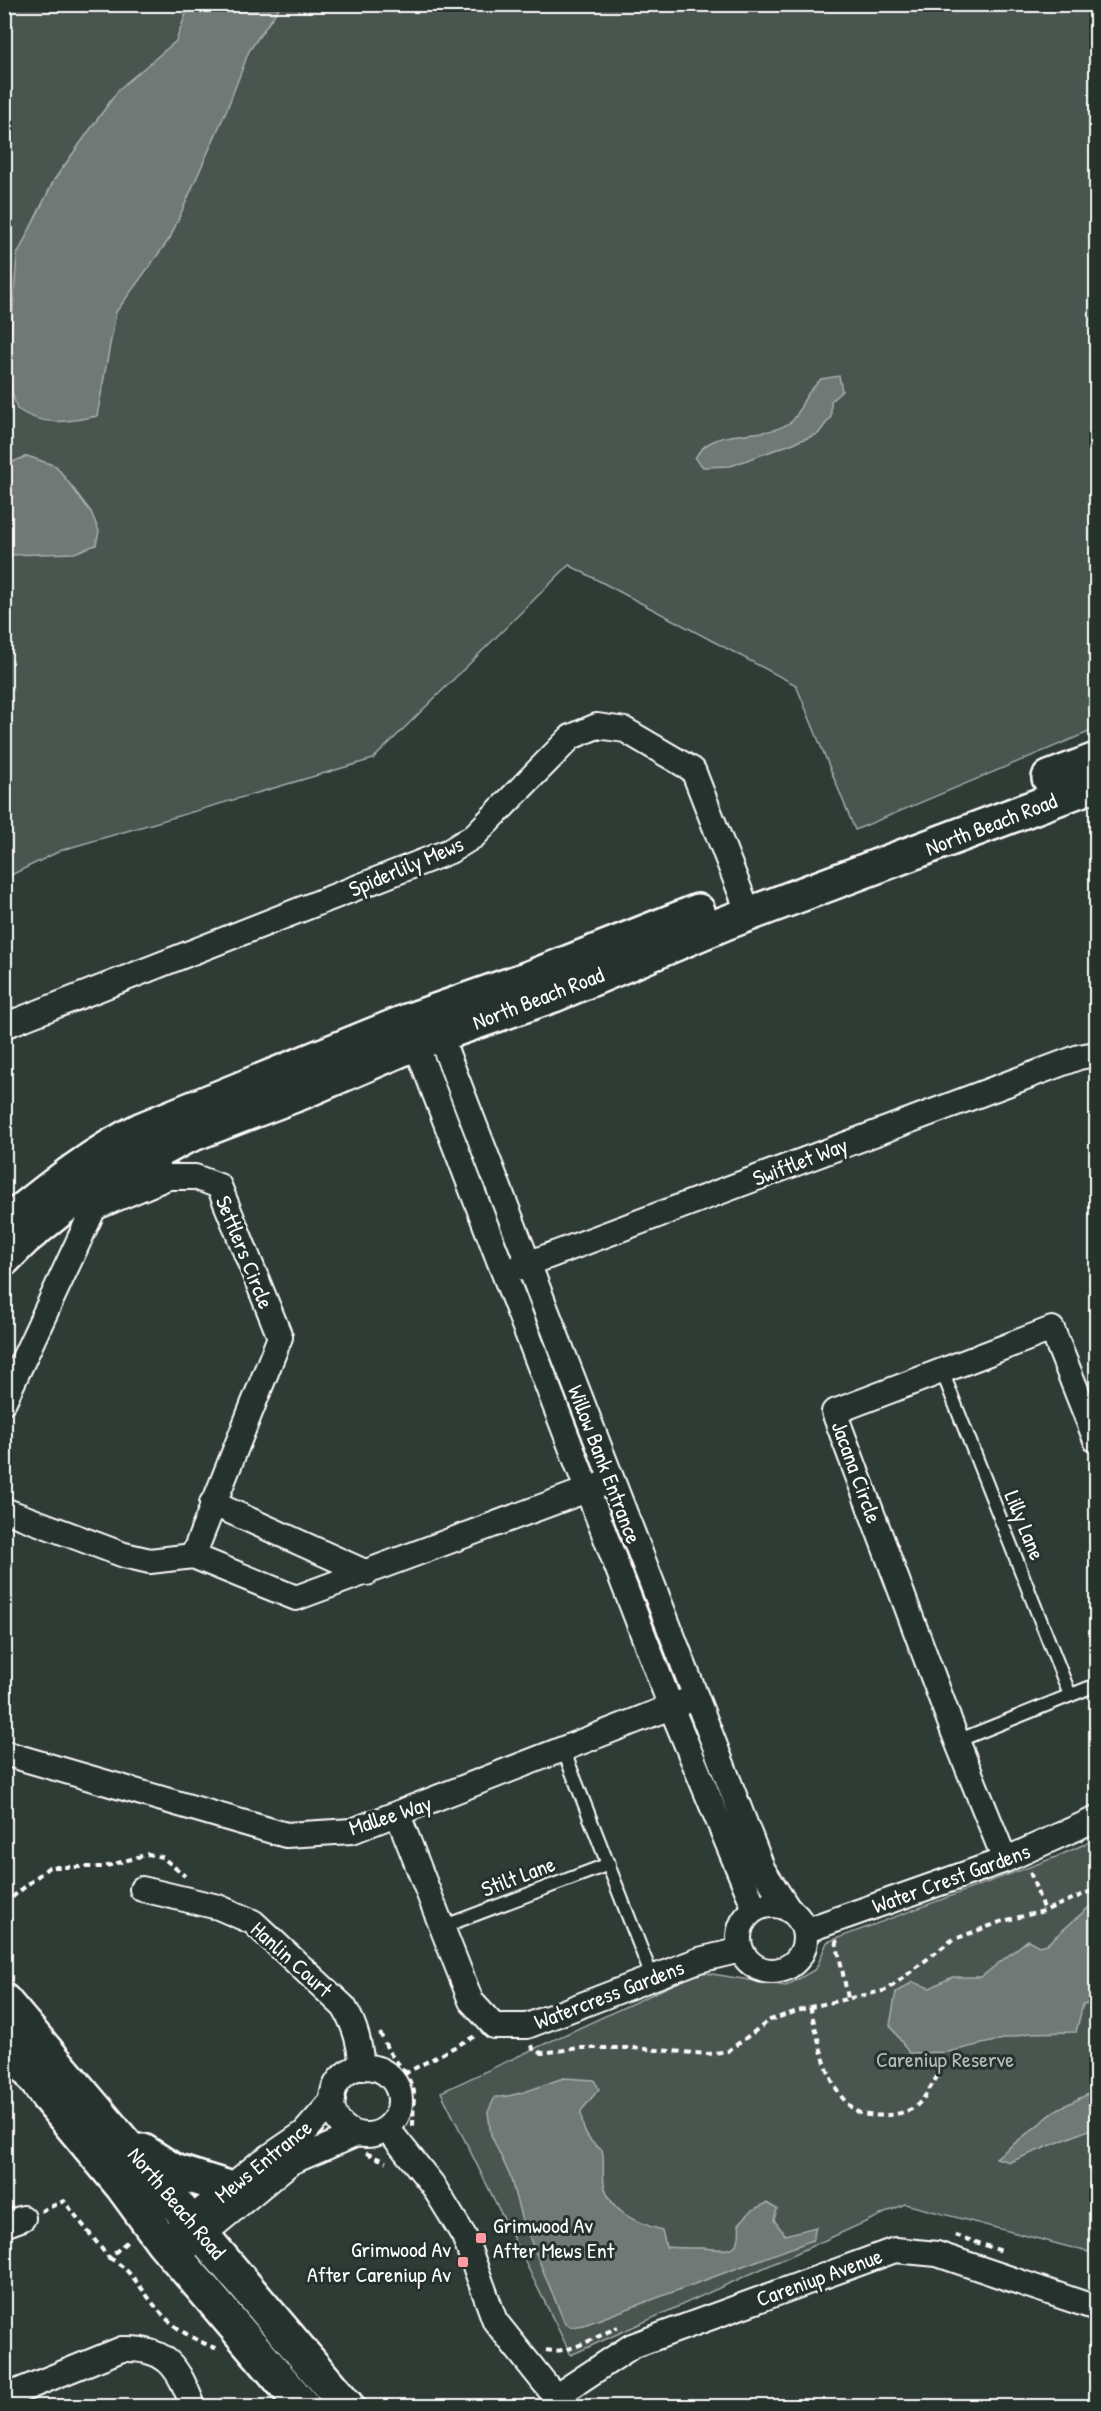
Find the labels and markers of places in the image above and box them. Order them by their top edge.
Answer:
place label: Grimwood Av After Mews Ent [493,2210,615,2265]
marker: Grimwood Av After Mews Ent [474,2231,488,2245]
place label: Grimwood Av After Careniup Av [307,2234,451,2289]
marker: Grimwood Av After Careniup Av [456,2255,470,2269]

